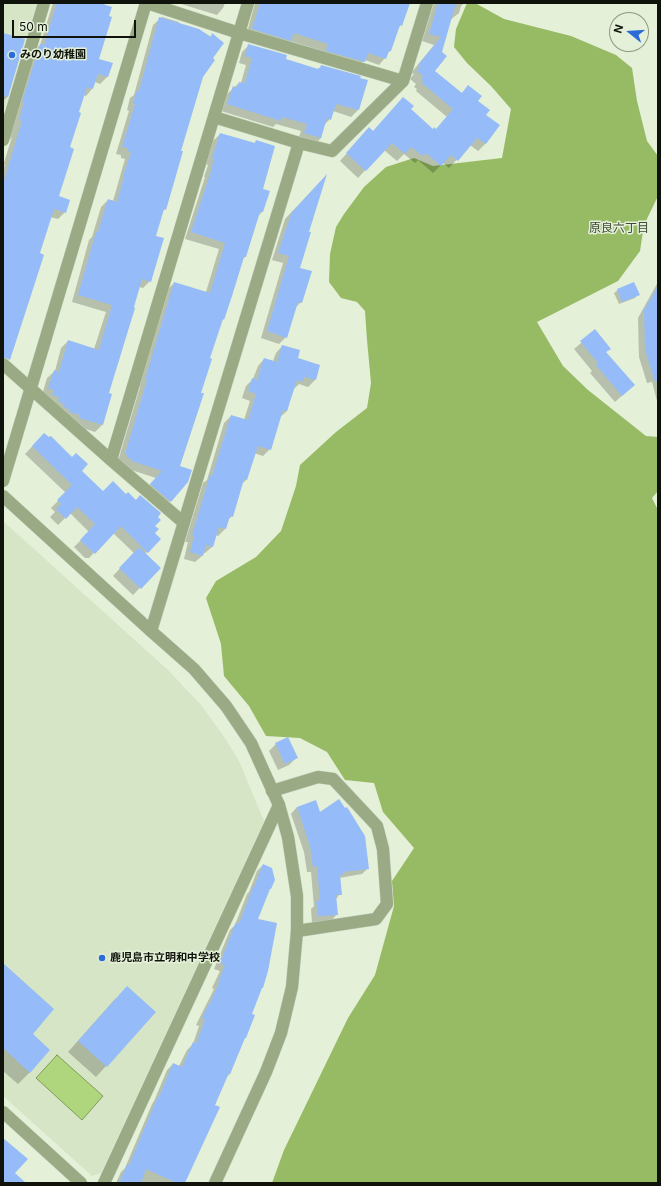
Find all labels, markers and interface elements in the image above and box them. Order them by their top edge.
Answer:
scale bar [14,12,138,38]
north arrow [609,12,649,52]
text: 50 m [19,19,48,34]
text: N [611,23,626,35]
place label: みのり幼稚園 [20,48,86,62]
marker: みのり幼稚園 [7,50,17,60]
district label: 原良六丁目 [589,221,649,235]
place label: 鹿児島市立明和中学校 [110,951,220,965]
marker: 鹿児島市立明和中学校 [97,953,107,963]

